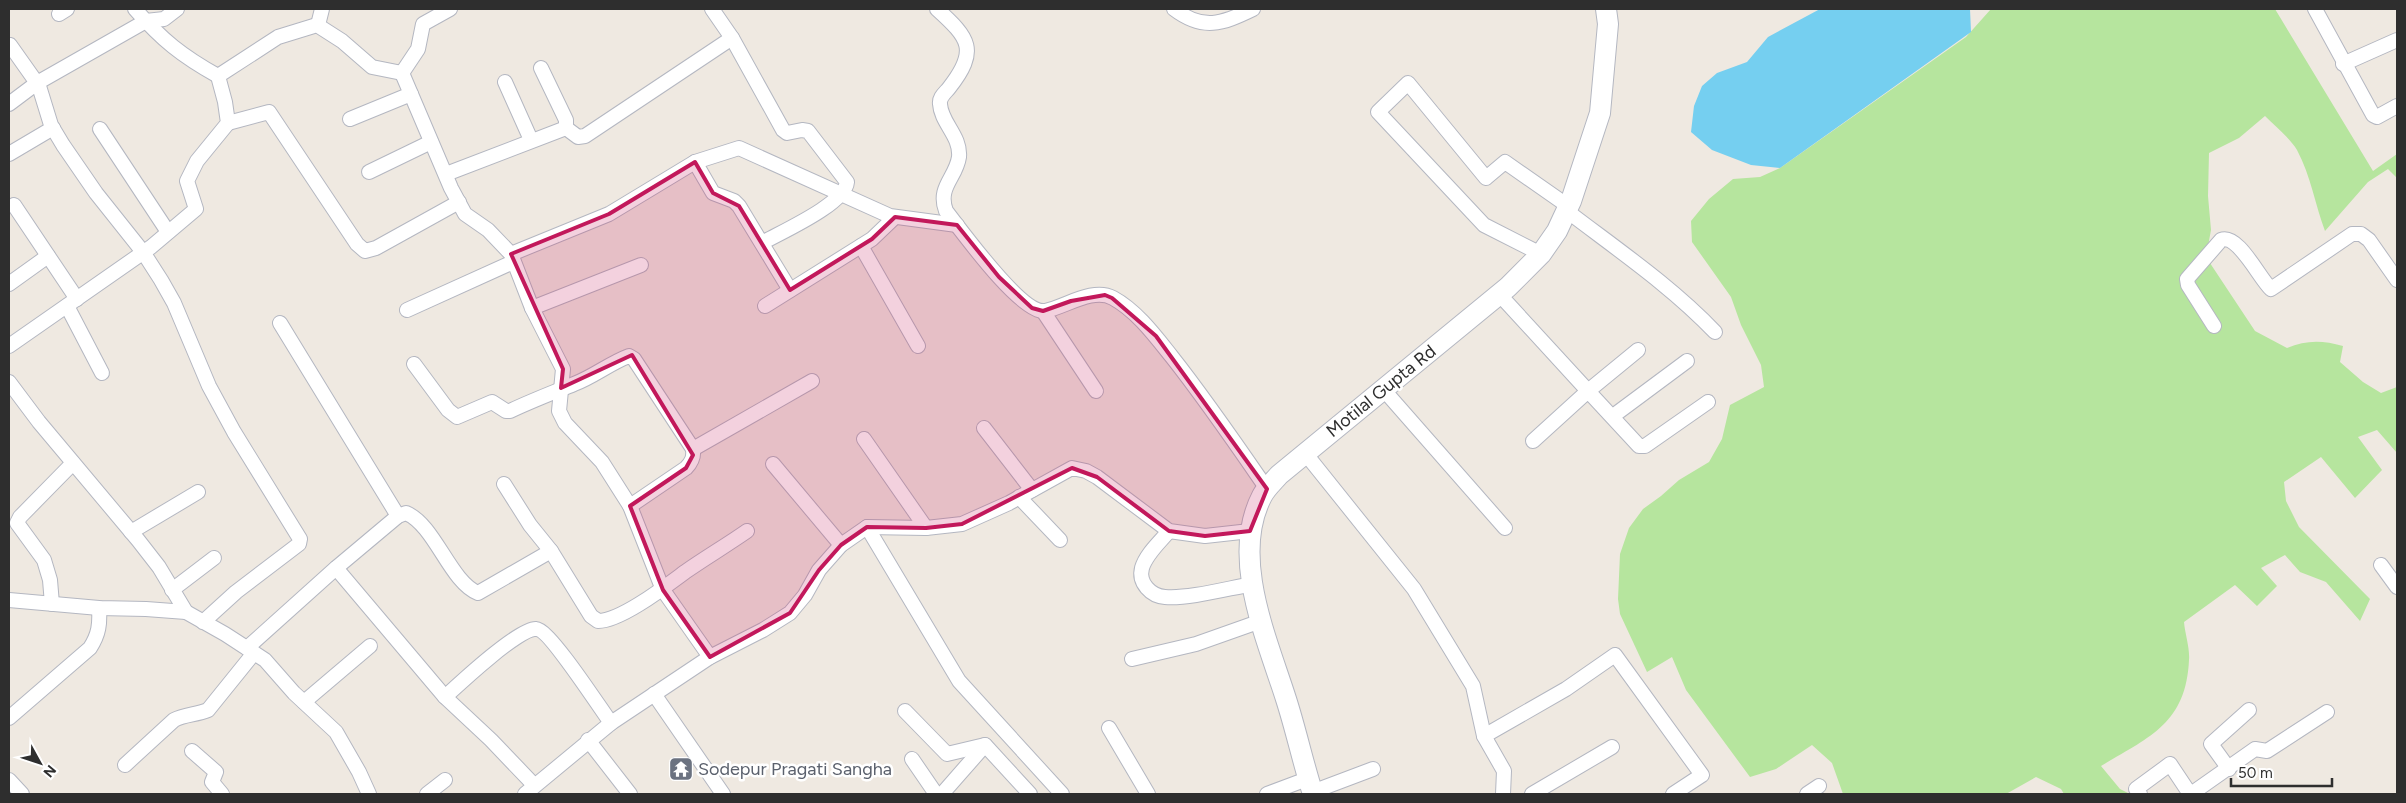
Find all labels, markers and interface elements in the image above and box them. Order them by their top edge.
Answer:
street label: Motilal Gupta Rd [1322,340,1440,442]
north arrow [15,738,65,788]
temple icon: Sodepur Pragati Sangha [668,756,694,782]
scale bar [2231,756,2332,788]
place label: Sodepur Pragati Sangha [698,758,892,780]
text: N [40,761,60,781]
text: 50 m [2238,764,2273,782]

